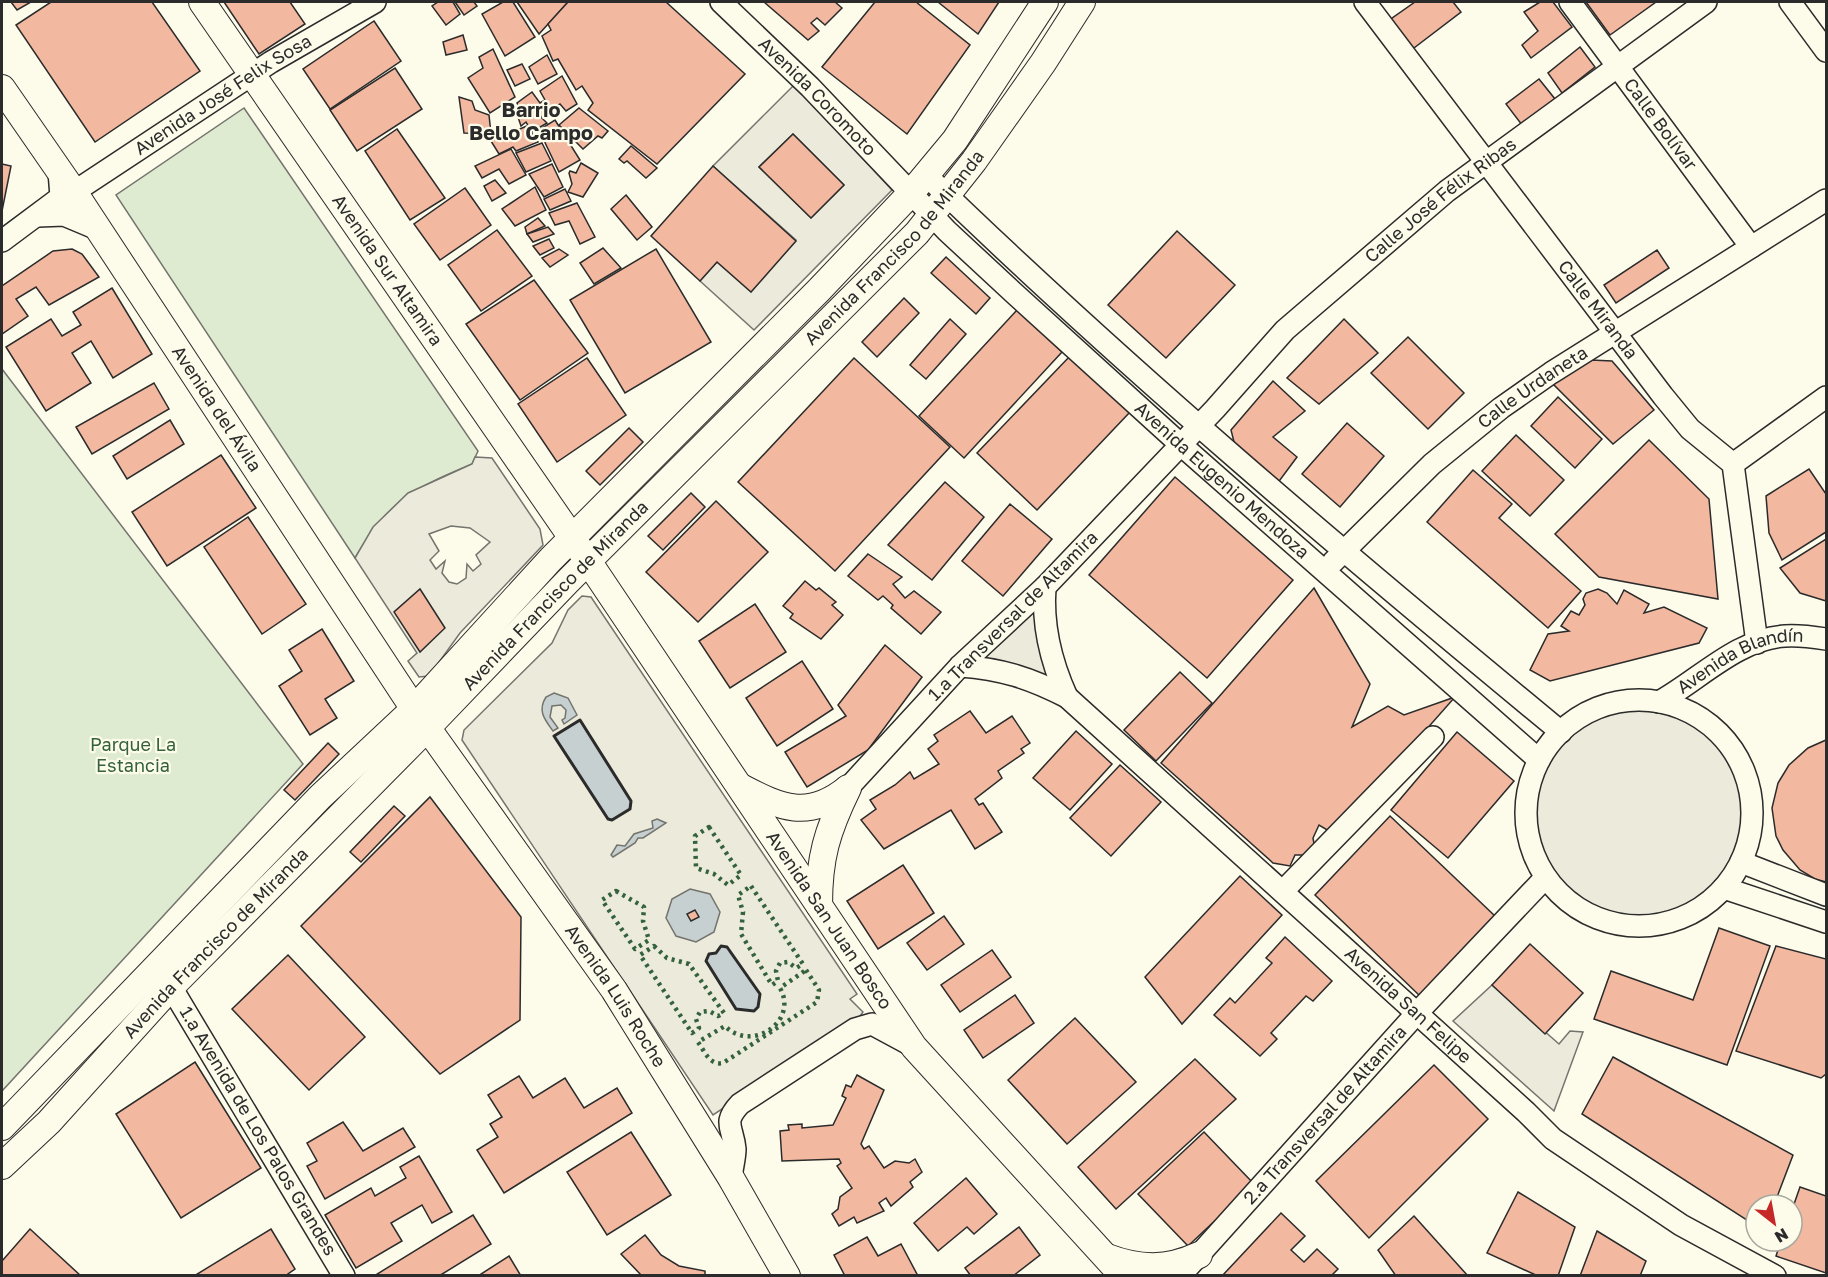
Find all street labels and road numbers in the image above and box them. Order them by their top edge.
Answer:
street label: Avenida José Felix Sosa [130,29,315,159]
street label: Avenida Coromoto [754,32,881,160]
street label: Calle Bolívar [1620,73,1702,174]
street label: Calle José Félix Ribas [1360,132,1520,267]
street label: Avenida Francisco de Miranda [799,146,988,349]
street label: Avenida Sur Altamira [328,190,448,350]
street label: Calle Miranda [1554,255,1643,363]
street label: Avenida del Ávila [168,341,267,476]
street label: Calle Urdaneta [1473,341,1591,433]
street label: Avenida Eugenio Mendoza [1131,397,1314,563]
street label: Avenida Francisco de Miranda [457,495,652,694]
street label: 1.ª Transversal de Altamira [923,526,1102,705]
street label: Avenida Blandín [1672,624,1804,698]
street label: Avenida San Juan Bosco [762,827,897,1013]
street label: Avenida Francisco de Miranda [118,843,312,1042]
street label: Avenida Luis Roche [561,920,671,1071]
street label: Avenida San Felipe [1341,942,1477,1067]
street label: 1.ª Avenida de Los Palos Grandes [176,1002,342,1259]
street label: 2.ª Transversal de Altamira [1238,1020,1410,1208]

